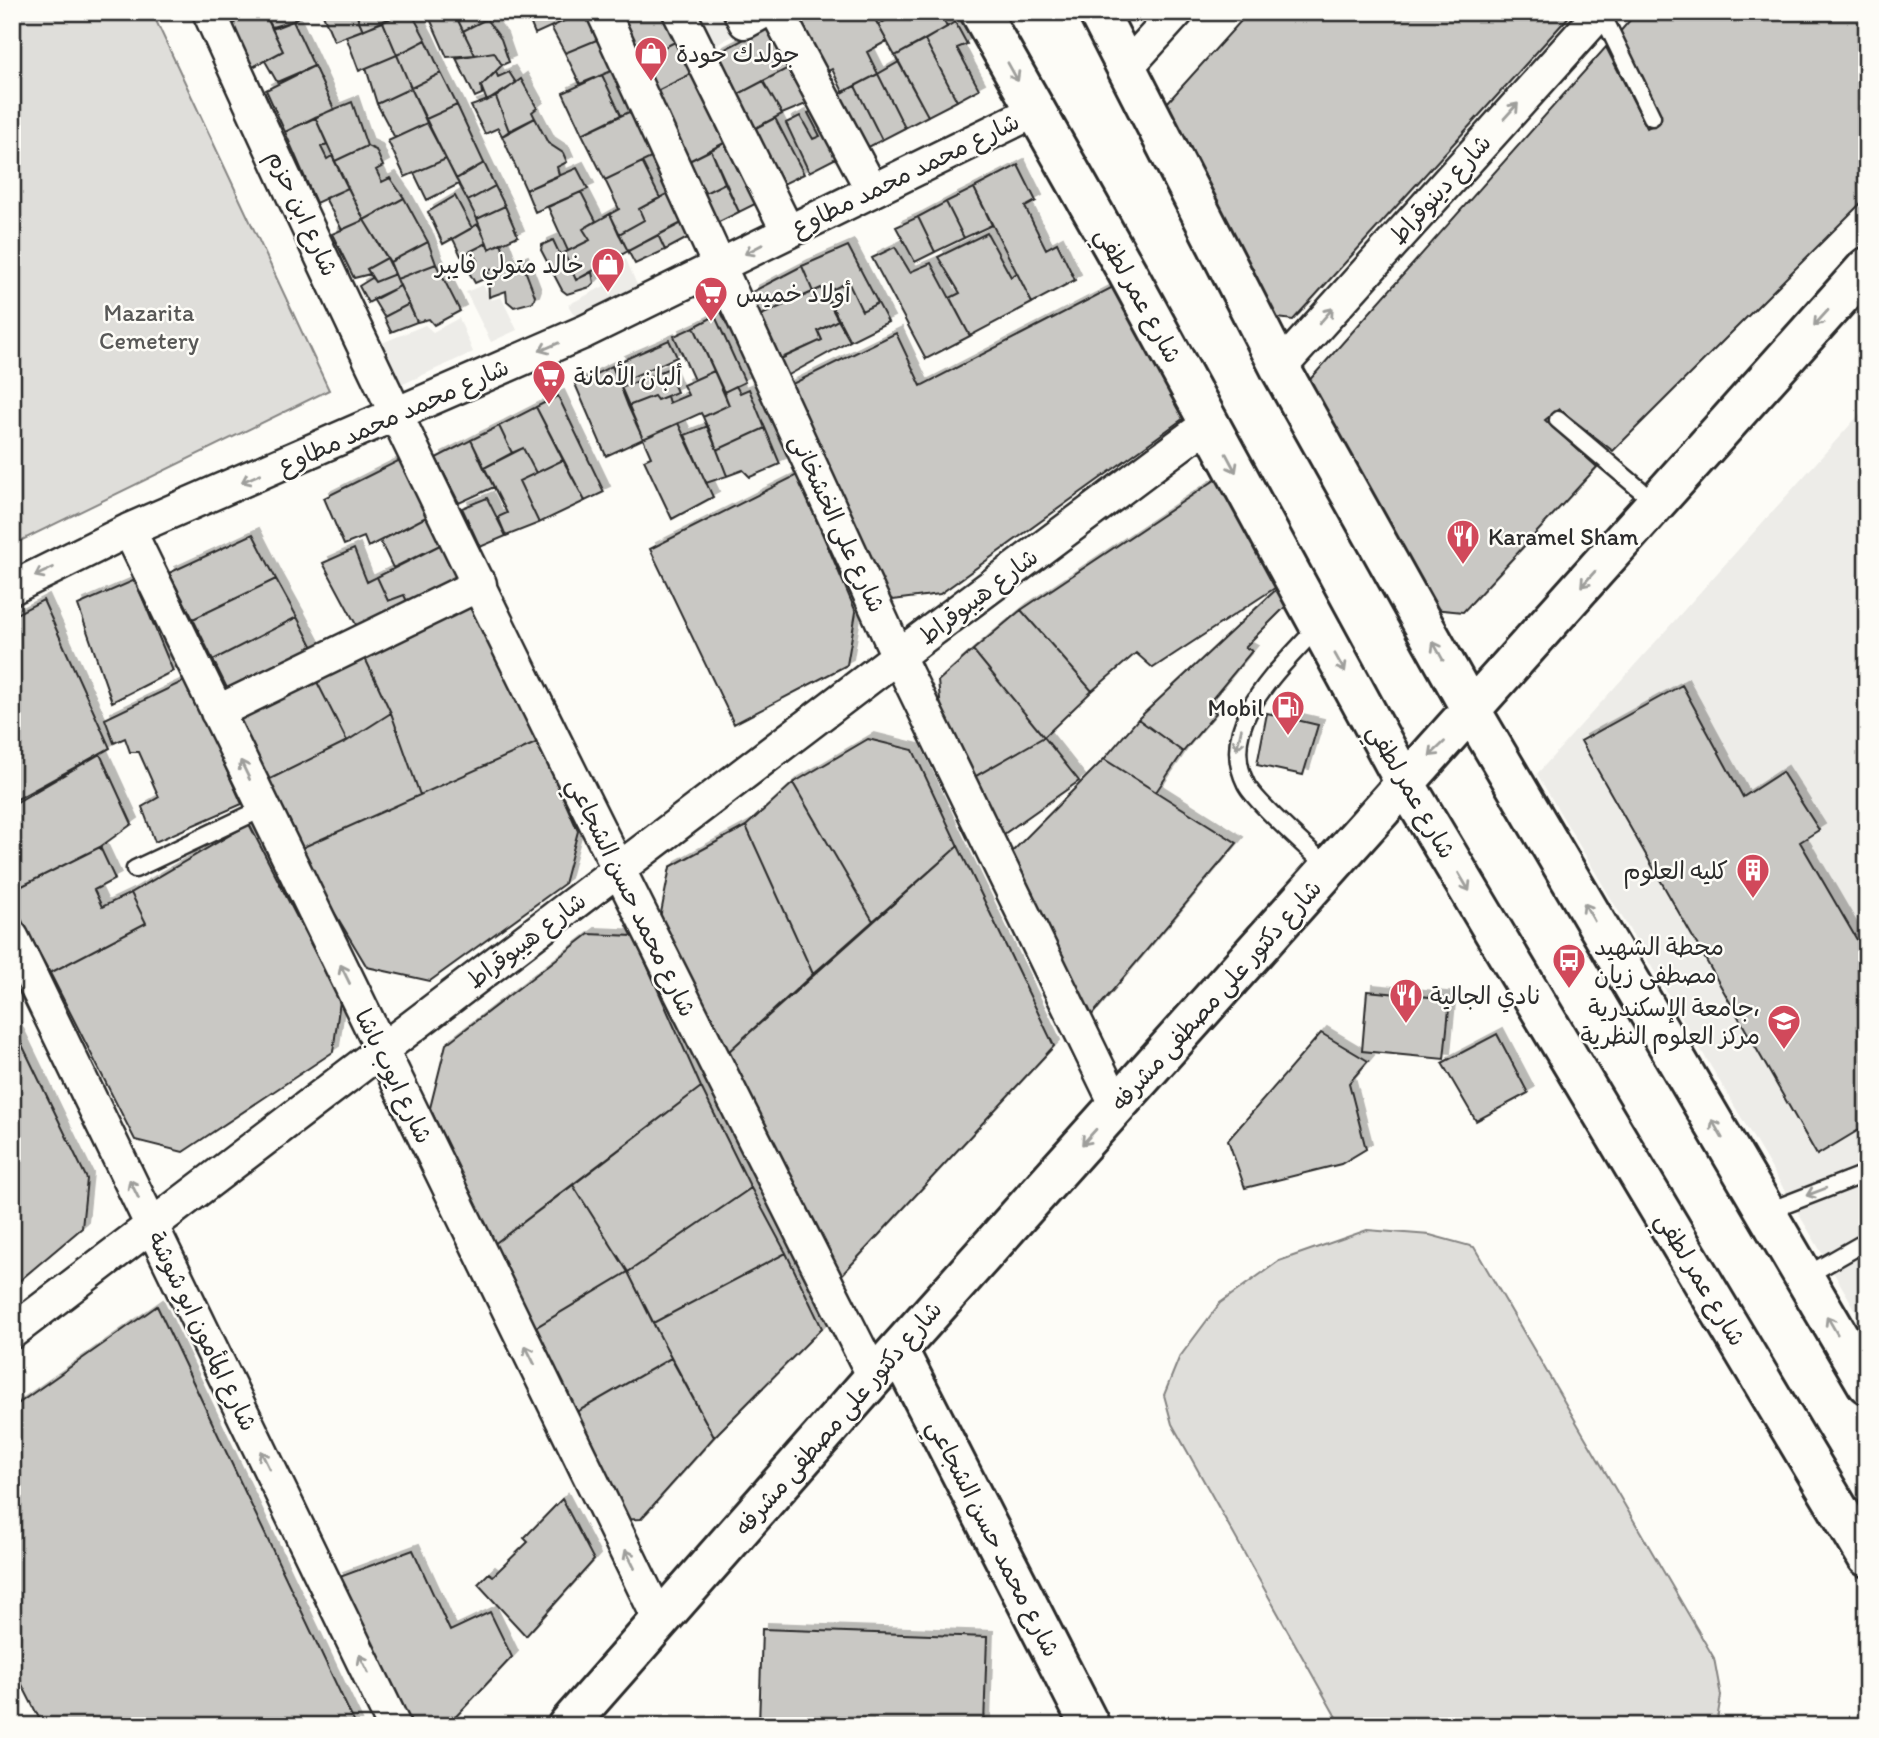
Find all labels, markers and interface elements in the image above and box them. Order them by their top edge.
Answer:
shop icon: جولدك حودة [632,34,670,83]
place label: جولدك حودة [676,39,800,69]
one-way arrow [1007,61,1020,82]
one-way arrow [1503,102,1519,120]
street label: شارع محمد محمد مطاوع [786,106,1025,245]
street label: شارع دينوقراط [1383,128,1499,252]
street label: شارع ابن حزم [258,145,345,282]
street label: شارع عمر لطفي [1084,222,1188,371]
one-way arrow [744,243,765,257]
shop icon: خالد متولي فايبر [589,245,627,294]
place label: خالد متولي فايبر [433,250,584,286]
supermarket icon: أولاد خميس [692,274,730,323]
place label: أولاد خميس [736,279,851,308]
park label: Mazarita Cemetery [99,298,199,355]
one-way arrow [1317,308,1333,326]
one-way arrow [1813,309,1829,327]
one-way arrow [539,342,560,355]
street label: شارع محمد محمد مطاوع [273,352,514,483]
supermarket icon: ألبان الأمانة [530,357,568,406]
place label: ألبان الأمانة [574,360,682,391]
street label: شارع على الخشخانى [781,429,892,618]
one-way arrow [1225,452,1239,473]
one-way arrow [240,472,262,485]
restaurant icon: Karamel Sham [1444,517,1482,566]
place label: Karamel Sham [1488,522,1638,551]
street label: شارع هيبوقراط [913,542,1045,653]
one-way arrow [34,566,55,580]
one-way arrow [1580,570,1596,588]
one-way arrow [1431,642,1445,662]
one-way arrow [1334,652,1347,673]
fuel station icon: Mobil [1269,688,1307,737]
place label: Mobil [1207,693,1264,722]
street label: شارع عمر لطفي [1356,718,1462,867]
one-way arrow [1232,728,1245,750]
one-way arrow [1429,740,1446,757]
one-way arrow [238,760,252,781]
street label: شارع محمد حسن الشجاعي [555,773,703,1024]
building icon: كليه العلوم [1734,851,1772,900]
place label: كليه العلوم [1623,856,1728,889]
one-way arrow [1458,872,1472,892]
street label: شارع دكتور على مصطفى مشرفه [1105,873,1330,1119]
street label: شارع هيبوقراط [461,886,593,997]
one-way arrow [1582,902,1596,922]
place label: محطة الشهيد مصطفى زيان [1594,932,1724,990]
bus stop icon: محطة الشهيد مصطفى زيان [1550,941,1588,990]
one-way arrow [338,964,351,985]
restaurant icon: نادي الجالية [1387,976,1425,1025]
place label: نادي الجالية [1430,981,1540,1013]
place label: جامعة الإسكندرية، مركز العلوم النظرية [1581,993,1760,1054]
school or university icon: جامعة الإسكندرية، مركز العلوم النظرية [1765,1002,1803,1051]
street label: شارع ايوب باشا [346,1004,439,1149]
one-way arrow [1710,1119,1724,1139]
one-way arrow [1080,1128,1097,1145]
one-way arrow [127,1179,140,1200]
one-way arrow [1806,1187,1828,1200]
street label: شارع عمر لطفي [1644,1207,1752,1355]
street label: شارع المأمون ابو شوشة [139,1227,264,1437]
street label: شارع دكتور على مصطفى مشرفه [728,1295,950,1543]
one-way arrow [1825,1315,1838,1336]
one-way arrow [523,1345,537,1366]
street label: شارع محمد حسن الشجاعي [915,1415,1066,1665]
one-way arrow [258,1450,271,1471]
one-way arrow [622,1549,636,1570]
one-way arrow [357,1654,371,1675]

